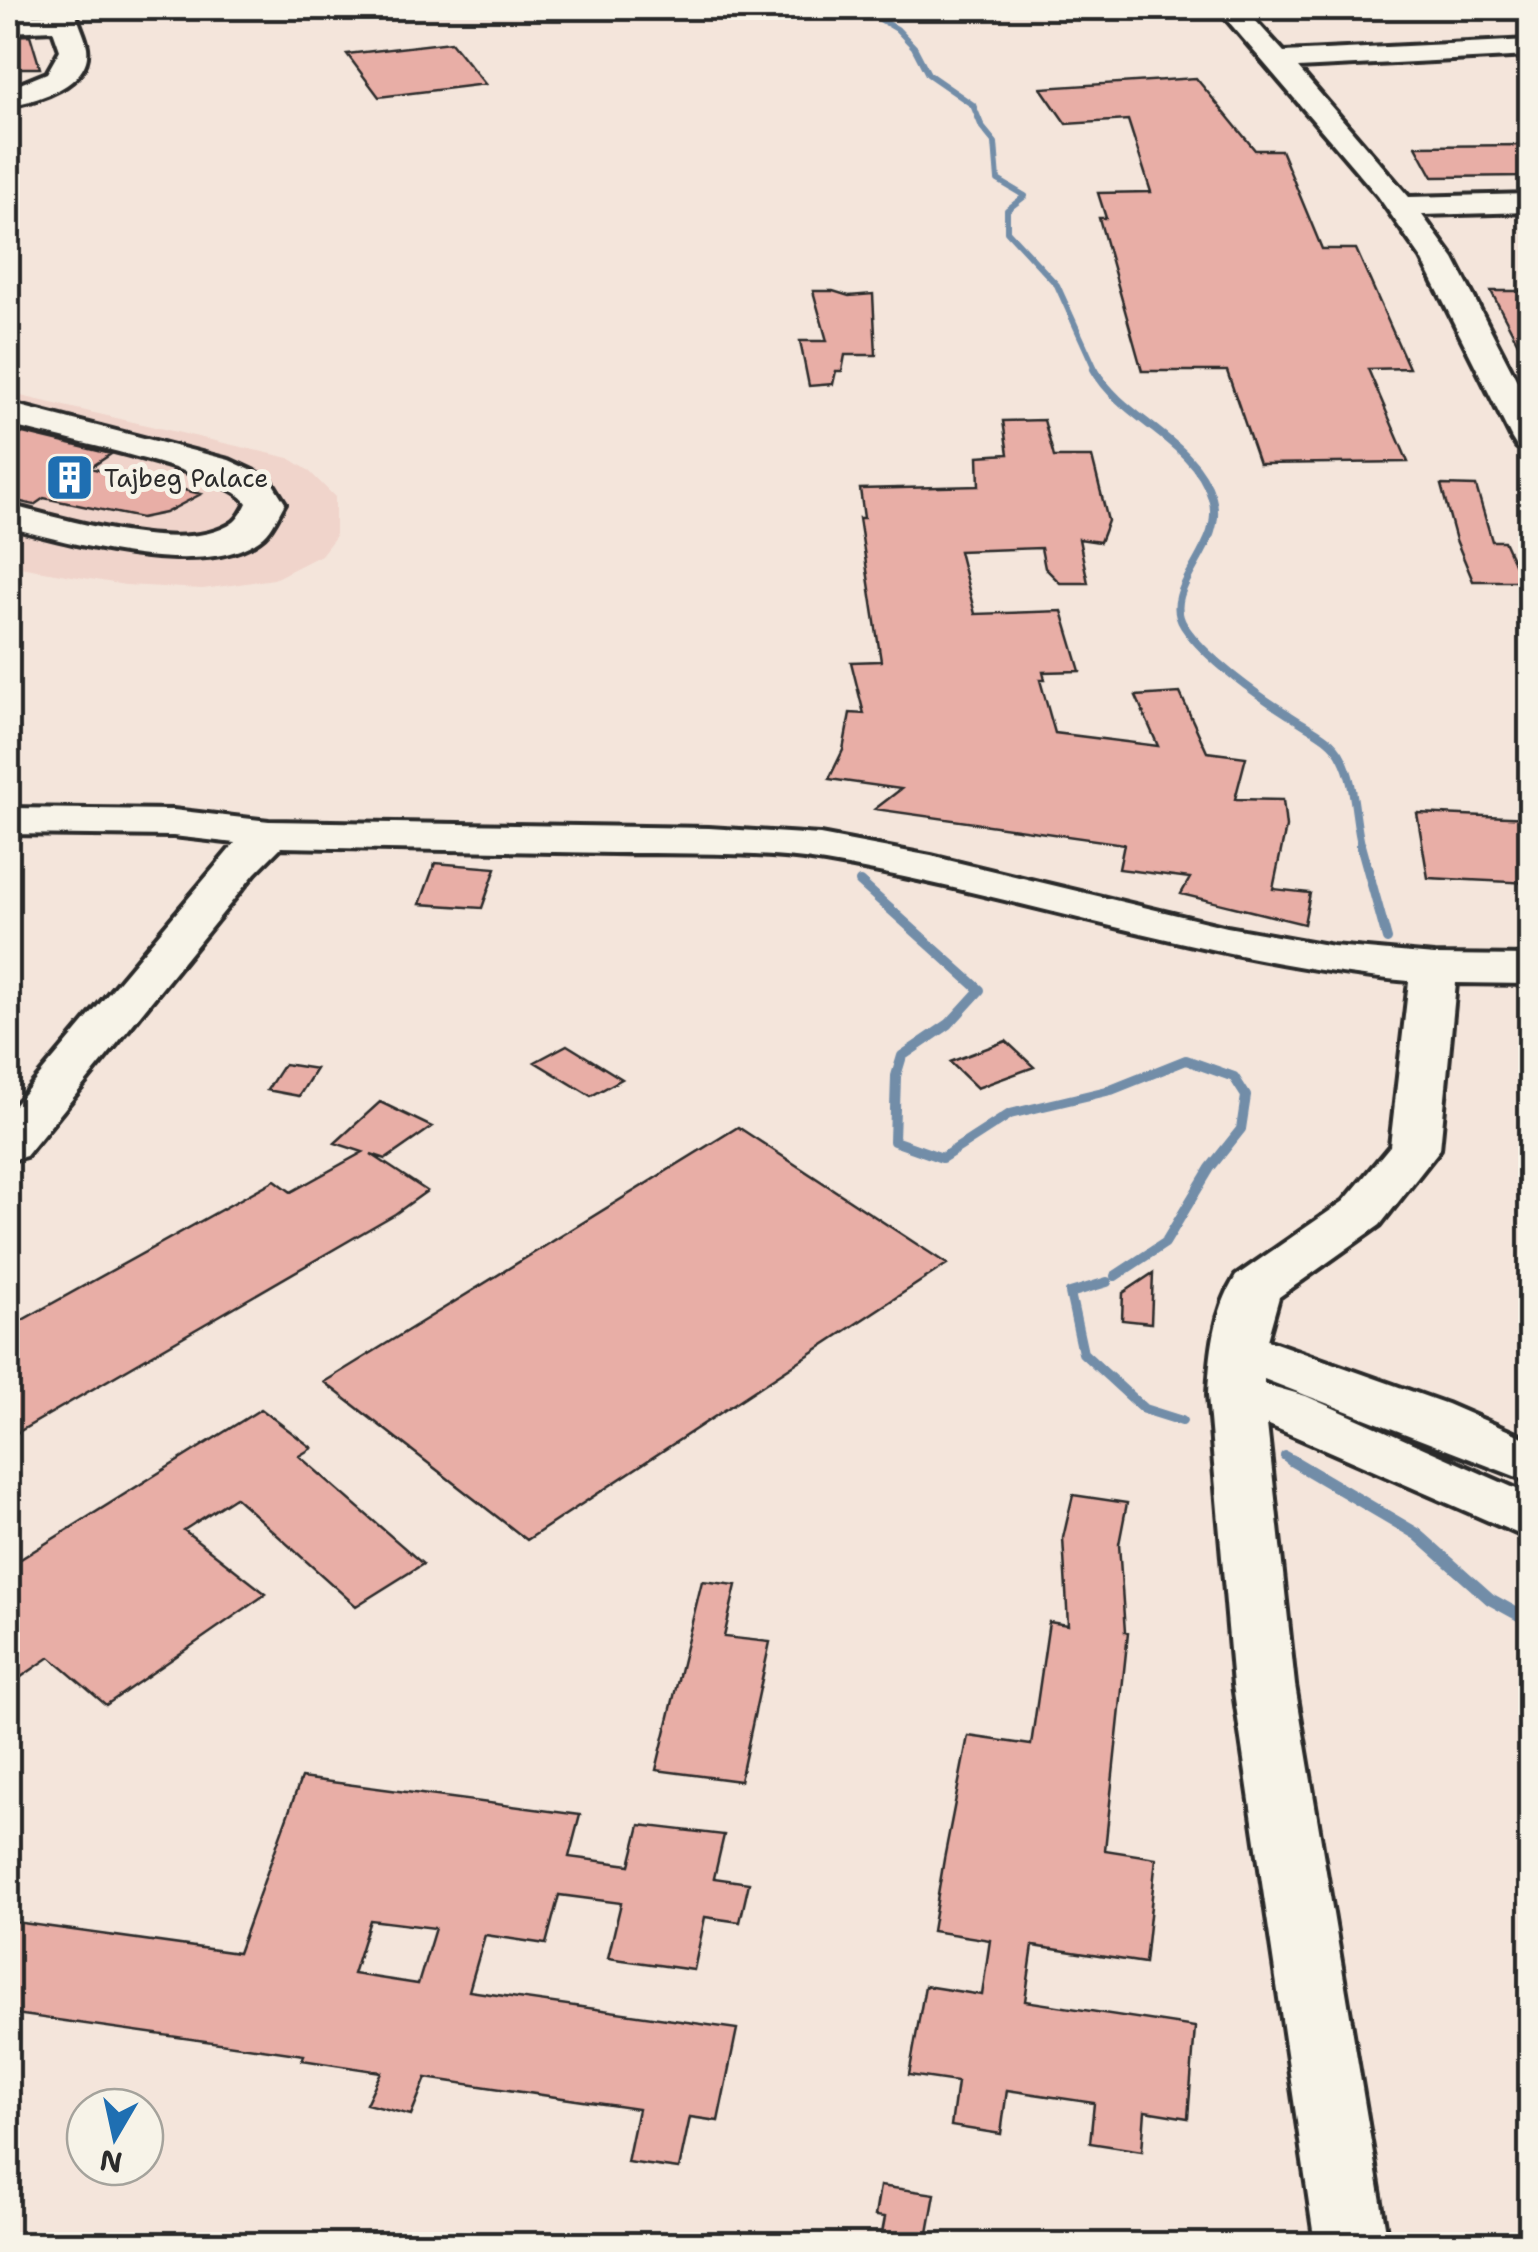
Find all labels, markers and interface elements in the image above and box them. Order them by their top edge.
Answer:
building icon: Tajbeg Palace [43,452,95,504]
place label: Tajbeg Palace [104,461,268,495]
north arrow [65,2087,165,2187]
text: N [97,2141,125,2182]

